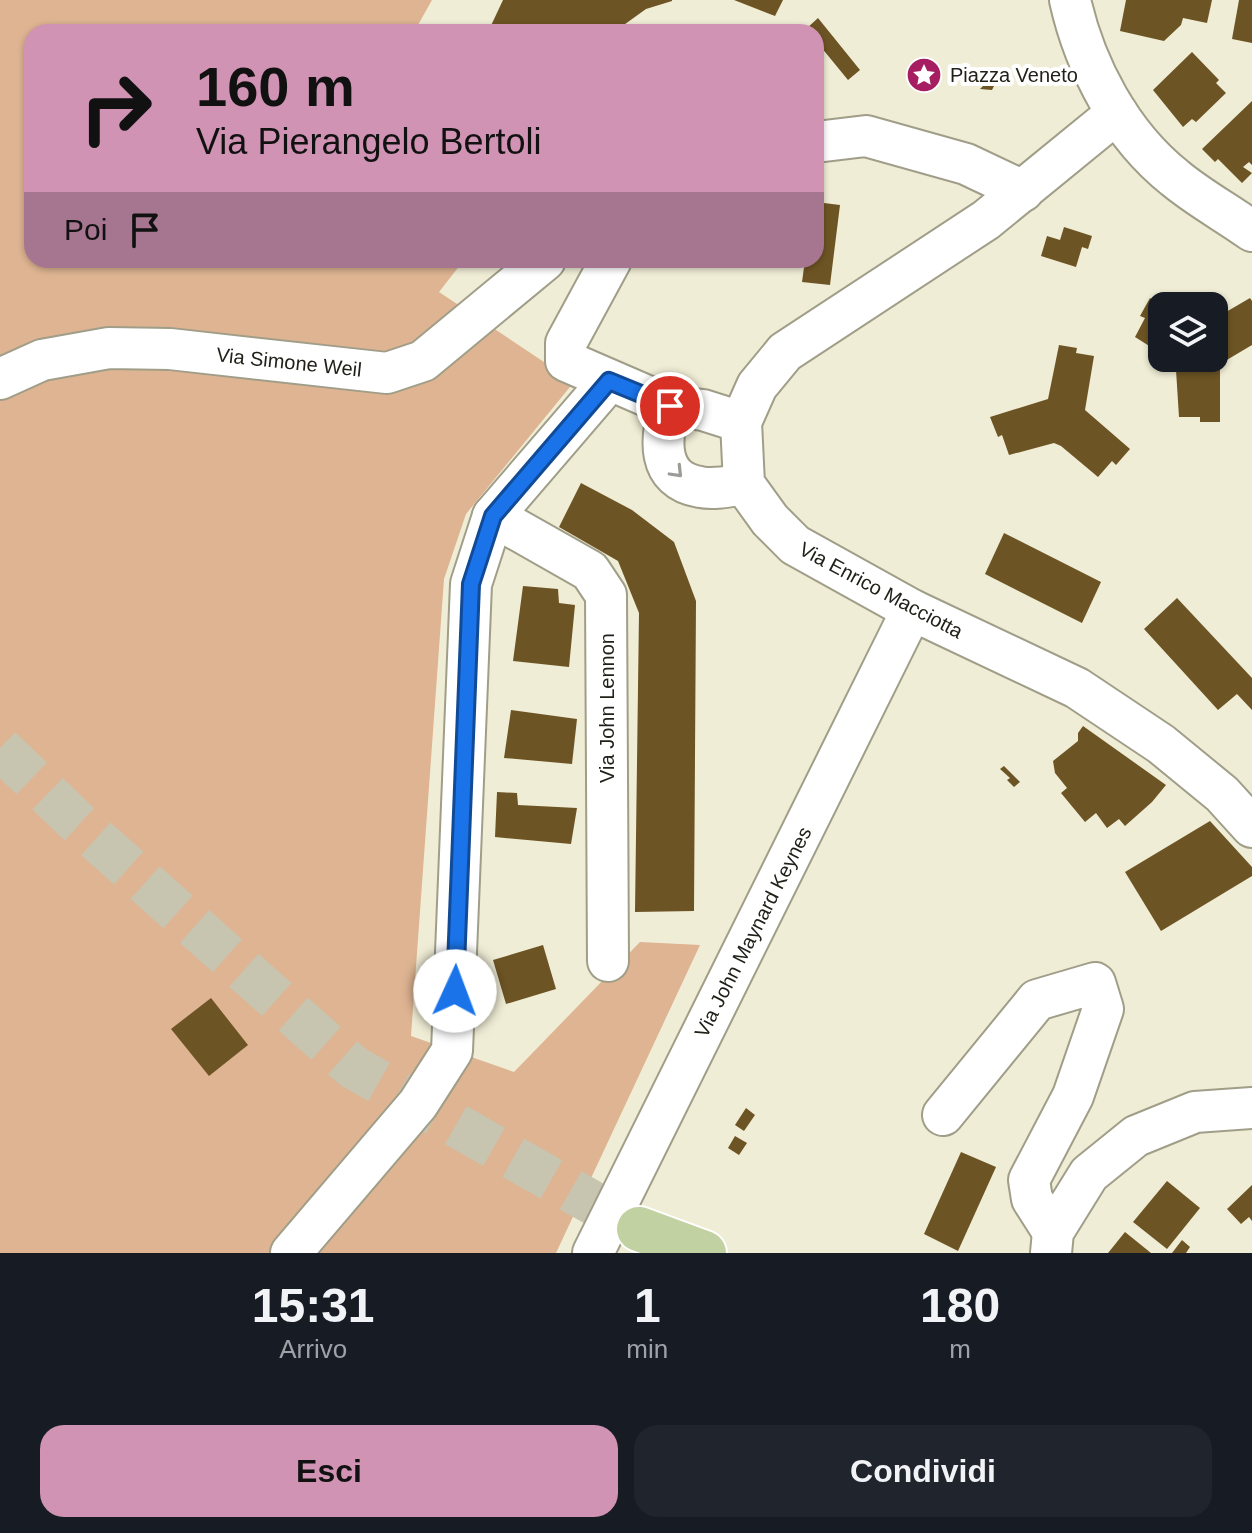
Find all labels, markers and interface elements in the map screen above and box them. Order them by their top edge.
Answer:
text: 160 m [196,55,355,118]
icon: right [64,56,168,160]
place icon: Piazza Veneto [905,56,943,94]
place label: Piazza Veneto [950,64,1078,86]
text: Via Pierangelo Bertoli [196,121,542,162]
icon: arrive [123,208,167,252]
text: Poi [64,213,107,246]
map controls [1148,292,1228,372]
button: layers [1148,292,1228,372]
street label: Via Simone Weil [215,343,363,381]
pin [636,372,704,440]
icon: arrive [648,384,692,428]
one-way arrow [667,463,682,477]
street label: Via Enrico Macciotta [796,538,967,643]
street label: Via John Lennon [596,633,618,783]
street label: Via John Maynard Keynes [690,823,816,1041]
position arrow [413,949,497,1033]
text: 15:31 [252,1279,375,1332]
text: 1 [634,1279,661,1332]
text: 180 [920,1279,1000,1332]
text: Arrivo [279,1334,347,1364]
text: min [626,1334,668,1364]
text: m [949,1334,971,1364]
button: Esci [40,1425,618,1517]
button: Condividi [634,1425,1212,1517]

